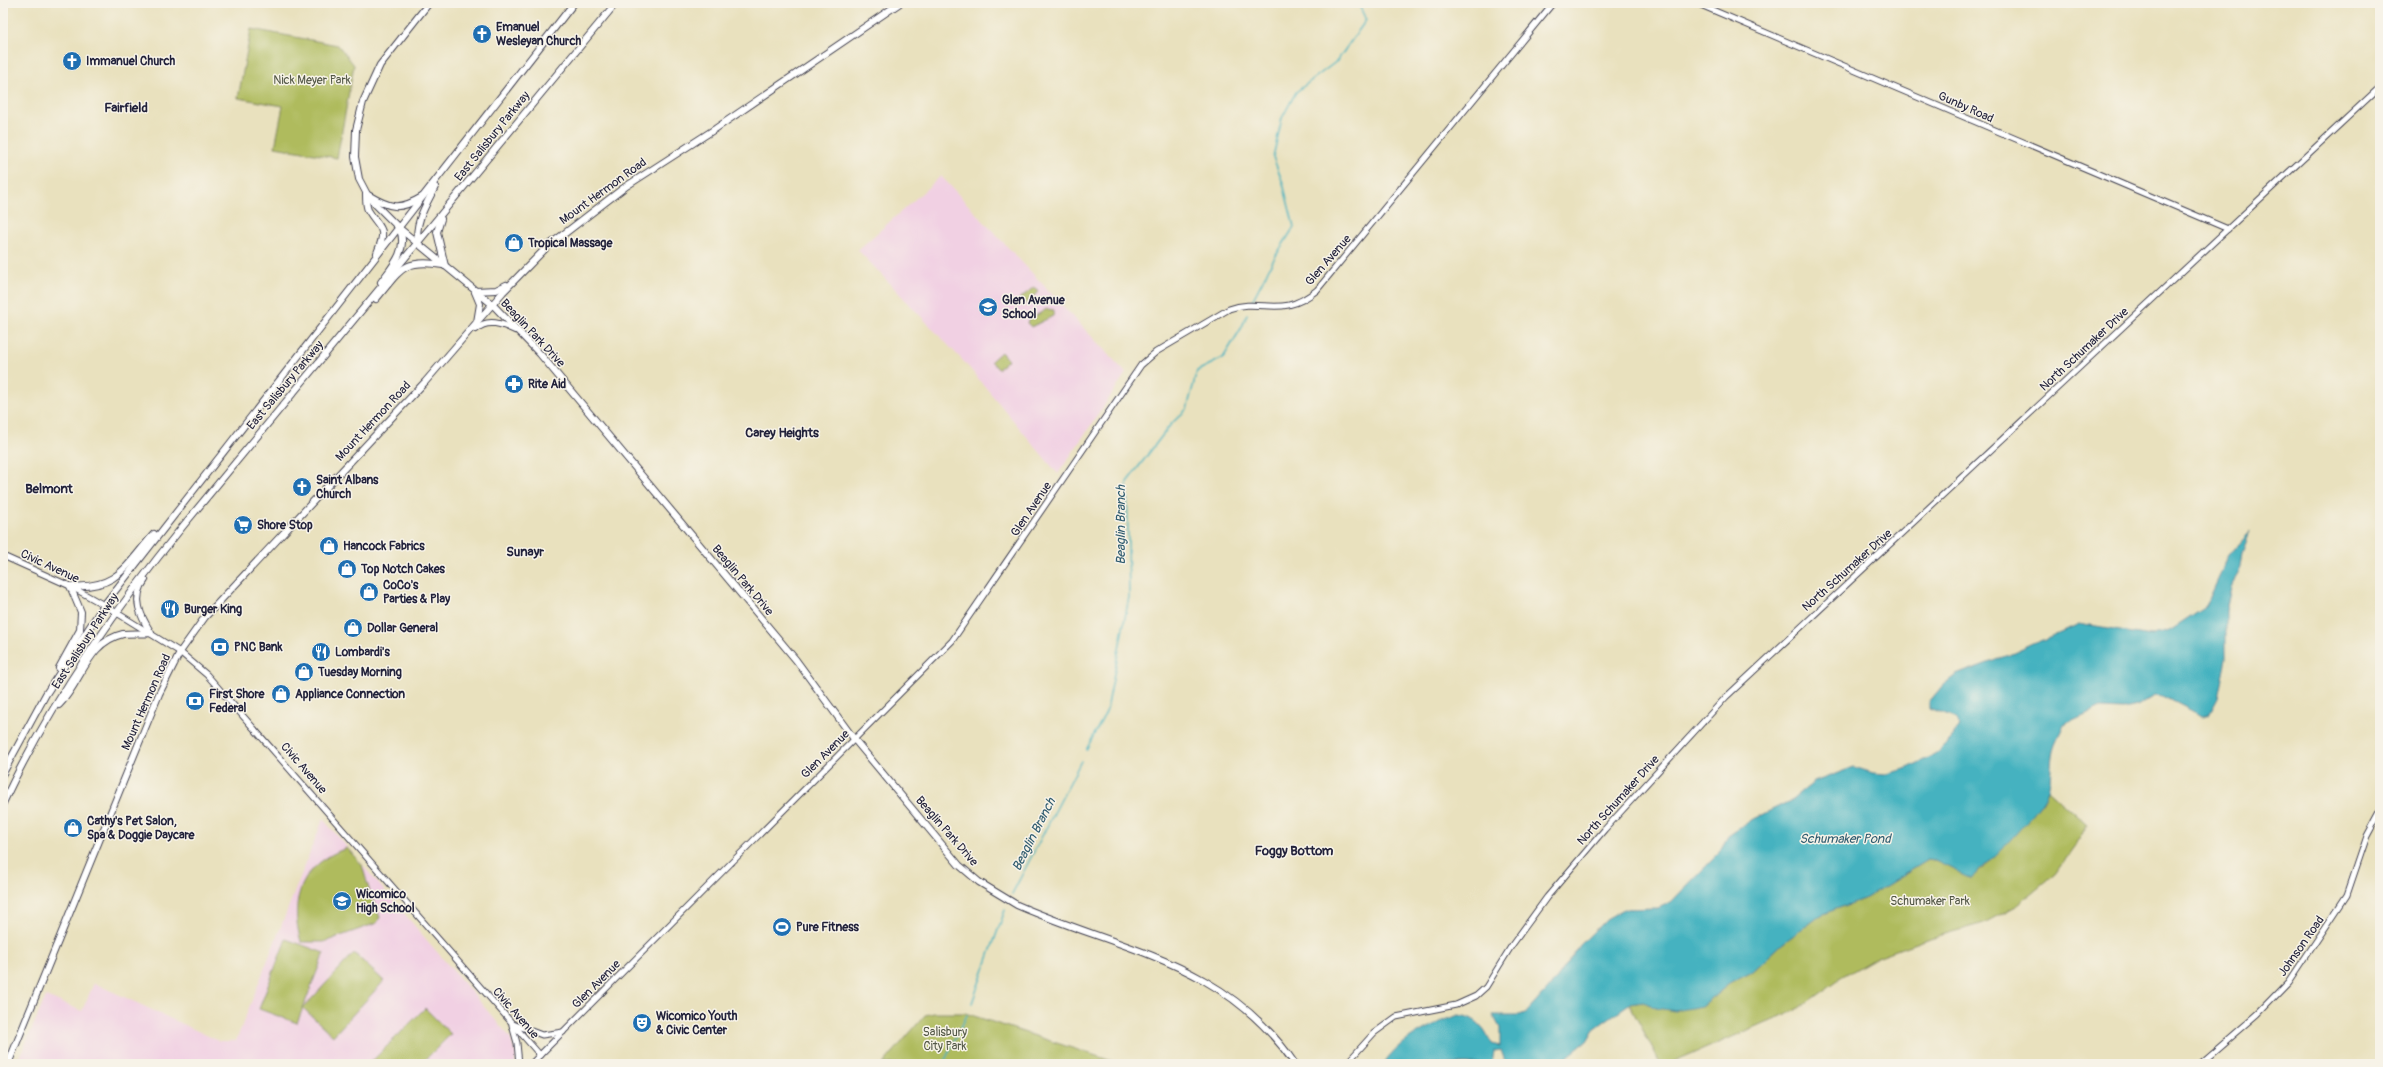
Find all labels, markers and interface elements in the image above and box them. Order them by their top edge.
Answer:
place label: Emanuel Wesleyan Church [496,20,581,49]
church icon: Emanuel Wesleyan Church [471,23,493,45]
church icon: Immanuel Church [61,50,83,72]
place label: Immanuel Church [86,54,176,69]
park label: Nick Meyer Park [273,73,351,88]
street label: East Salisbury Parkway [452,88,533,184]
street label: Gunby Road [1936,89,1996,126]
district label: Fairfield [104,100,148,116]
street label: Mount Hermon Road [557,155,650,228]
shop icon: Tropical Massage [503,232,525,254]
street label: Glen Avenue [1302,232,1355,289]
place label: Tropical Massage [527,236,613,251]
place label: Glen Avenue School [1002,293,1066,322]
street label: Beaglin Park Drive [497,296,568,371]
school or university icon: Glen Avenue School [977,296,999,318]
street label: North Schumaker Drive [2037,304,2132,394]
street label: East Salisbury Parkway [244,338,327,433]
pharmacy icon: Rite Aid [503,373,525,395]
place label: Rite Aid [528,377,566,392]
street label: Mount Hermon Road [332,378,414,464]
district label: Carey Heights [745,425,819,441]
place label: Saint Albans Church [316,473,379,502]
church icon: Saint Albans Church [291,476,313,498]
street label: Glen Avenue [1008,479,1055,539]
district label: Belmont [25,481,74,497]
water label: Beaglin Branch [1113,484,1129,565]
supermarket icon: Shore Stop [232,514,254,536]
place label: Shore Stop [257,518,313,533]
street label: North Schumaker Drive [1799,526,1896,615]
shop icon: Hancock Fabrics [318,535,340,557]
place label: Hancock Fabrics [343,539,425,554]
street label: Beaglin Park Drive [709,542,777,619]
district label: Sunayr [506,544,544,560]
street label: Civic Avenue [18,546,82,587]
shop icon: Top Notch Cakes [336,558,358,580]
place label: Top Notch Cakes [360,562,446,577]
place label: CoCo's Parties & Play [383,578,451,607]
shop icon: CoCo's Parties & Play [358,581,380,603]
street label: East Salisbury Parkway [49,591,122,692]
restaurant icon: Burger King [159,598,181,620]
place label: Burger King [184,602,242,617]
shop icon: Dollar General [342,617,364,639]
place label: Dollar General [367,621,438,636]
bank icon: PNC Bank [209,636,231,658]
place label: PNC Bank [234,640,284,655]
restaurant icon: Lombardi's [310,641,332,663]
place label: Lombardi's [335,645,390,660]
street label: Mount Hermon Road [118,652,174,753]
shop icon: Tuesday Morning [293,661,315,683]
place label: Tuesday Morning [317,665,402,680]
shop icon: Appliance Connection [270,683,292,705]
place label: First Shore Federal [209,687,266,716]
place label: Appliance Connection [295,687,405,702]
bank icon: First Shore Federal [184,690,206,712]
street label: Glen Avenue [798,727,853,782]
street label: Civic Avenue [277,740,330,797]
street label: North Schumaker Drive [1574,752,1663,848]
street label: Beaglin Park Drive [912,793,981,869]
water label: Beaglin Branch [1009,795,1059,874]
place label: Cathy's Pet Salon, Spa & Doggie Daycare [87,814,196,843]
shop icon: Cathy's Pet Salon, Spa & Doggie Daycare [62,817,84,839]
water label: Schumaker Pond [1799,831,1892,847]
district label: Foggy Bottom [1255,843,1334,859]
place label: Wicomico High School [356,887,415,916]
school or university icon: Wicomico High School [331,890,353,912]
park label: Schumaker Park [1890,894,1970,909]
street label: Johnson Road [2275,913,2328,979]
sports icon: Pure Fitness [771,916,793,938]
place label: Pure Fitness [796,920,859,935]
street label: Glen Avenue [569,957,624,1012]
street label: Civic Avenue [489,985,542,1042]
place label: Wicomico Youth & Civic Center [656,1009,738,1038]
theatre icon: Wicomico Youth & Civic Center [631,1012,653,1034]
park label: Salisbury City Park [923,1025,967,1054]

